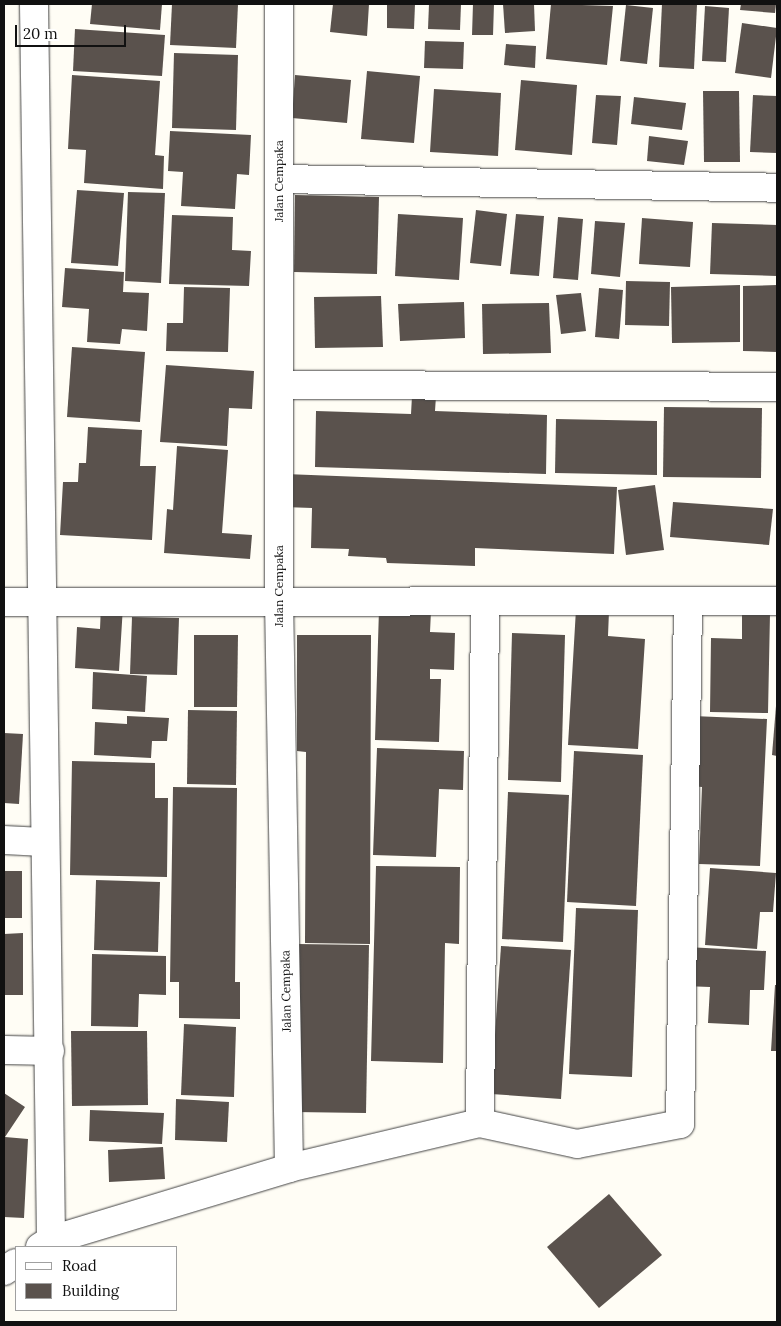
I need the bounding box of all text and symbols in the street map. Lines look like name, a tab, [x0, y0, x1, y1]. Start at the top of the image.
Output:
scale bar	[18, 15, 129, 47]
text: 20 m	[23, 24, 58, 43]
street label: Jalan Cempaka	[272, 140, 286, 222]
street label: Jalan Cempaka	[272, 545, 286, 627]
street label: Jalan Cempaka	[278, 950, 294, 1032]
legend	[15, 1246, 178, 1311]
text: Road	[62, 1256, 97, 1275]
text: Building	[62, 1281, 119, 1300]

